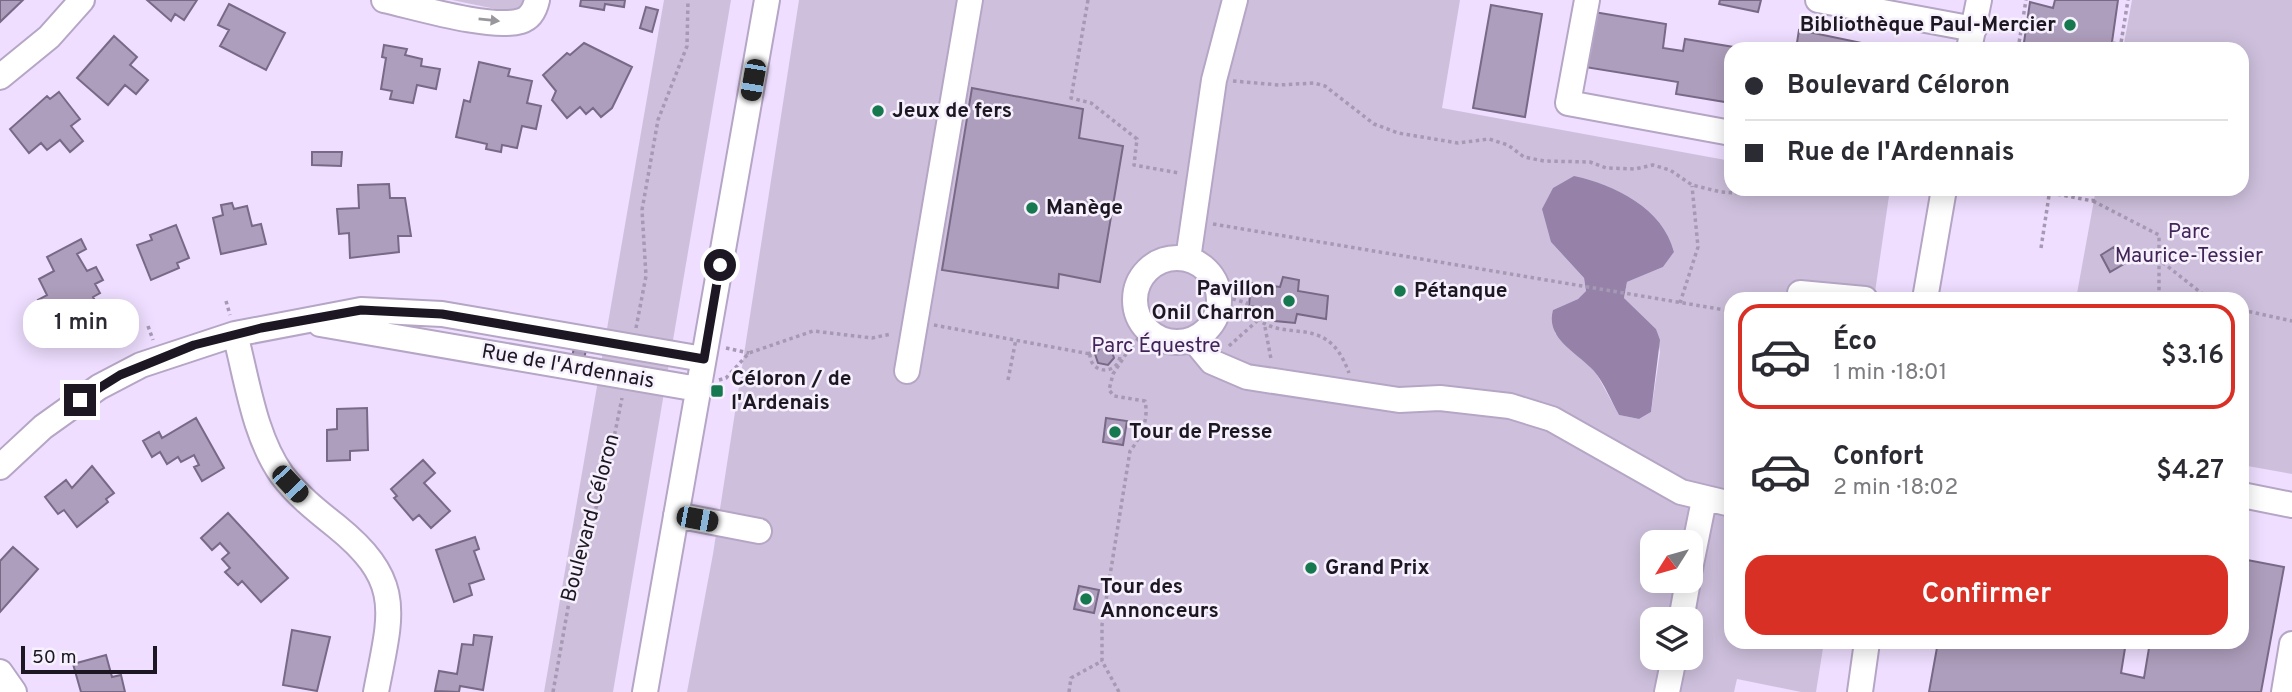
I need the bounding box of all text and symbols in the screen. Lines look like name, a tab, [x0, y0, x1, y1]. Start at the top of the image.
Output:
place label: Bibliothèque Paul-Mercier	[1800, 12, 2056, 39]
one-way arrow	[478, 15, 500, 26]
marker: Bibliothèque Paul-Mercier	[2062, 17, 2078, 33]
car	[740, 57, 767, 103]
text: Boulevard Céloron	[1787, 70, 2010, 103]
place label: Jeux de fers	[892, 98, 1012, 125]
marker: Jeux de fers	[870, 103, 886, 119]
text: Rue de l'Ardennais	[1787, 137, 2015, 170]
place label: Manège	[1046, 195, 1123, 222]
marker: Manège	[1024, 200, 1040, 216]
park label: Parc Maurice-Tessier	[2115, 219, 2263, 270]
route start	[704, 249, 736, 281]
place label: Pavillon Onil Charron	[1152, 276, 1275, 327]
place label: Pétanque	[1414, 278, 1507, 305]
marker: Pétanque	[1392, 283, 1408, 299]
marker: Pavillon Onil Charron	[1281, 293, 1297, 309]
callout: 1 min	[22, 298, 138, 348]
text: 1 min	[54, 309, 108, 338]
icon: car	[1749, 325, 1812, 388]
text: Éco	[1833, 326, 1877, 359]
park label: Parc Équestre	[1091, 332, 1221, 360]
street label: Rue de l'Ardennais	[479, 339, 657, 395]
text: $3.16	[2161, 340, 2224, 373]
text: 1 min · 18:01	[1833, 359, 1947, 388]
place label: Céloron / de l'Ardenais	[731, 366, 851, 417]
marker: Céloron / de l'Ardenais	[709, 383, 725, 399]
route end	[64, 384, 96, 416]
place label: Tour de Presse	[1129, 419, 1273, 446]
marker: Tour de Presse	[1107, 424, 1123, 440]
street label: Boulevard Céloron	[556, 431, 626, 605]
icon: car	[1749, 440, 1812, 503]
text: Confort	[1833, 441, 1924, 474]
text: $4.27	[2156, 455, 2224, 488]
car	[268, 461, 313, 507]
text: 2 min · 18:02	[1833, 474, 1958, 503]
car	[675, 505, 720, 533]
north arrow	[1640, 530, 1703, 593]
map controls	[1640, 530, 1703, 670]
place label: Grand Prix	[1325, 555, 1430, 582]
button: Confirmer	[1745, 555, 2228, 635]
marker: Grand Prix	[1303, 560, 1319, 576]
place label: Tour des Annonceurs	[1100, 574, 1219, 625]
marker: Tour des Annonceurs	[1078, 591, 1094, 607]
button: layers	[1640, 607, 1703, 670]
scale bar	[21, 643, 158, 675]
text: 50 m	[32, 646, 77, 670]

